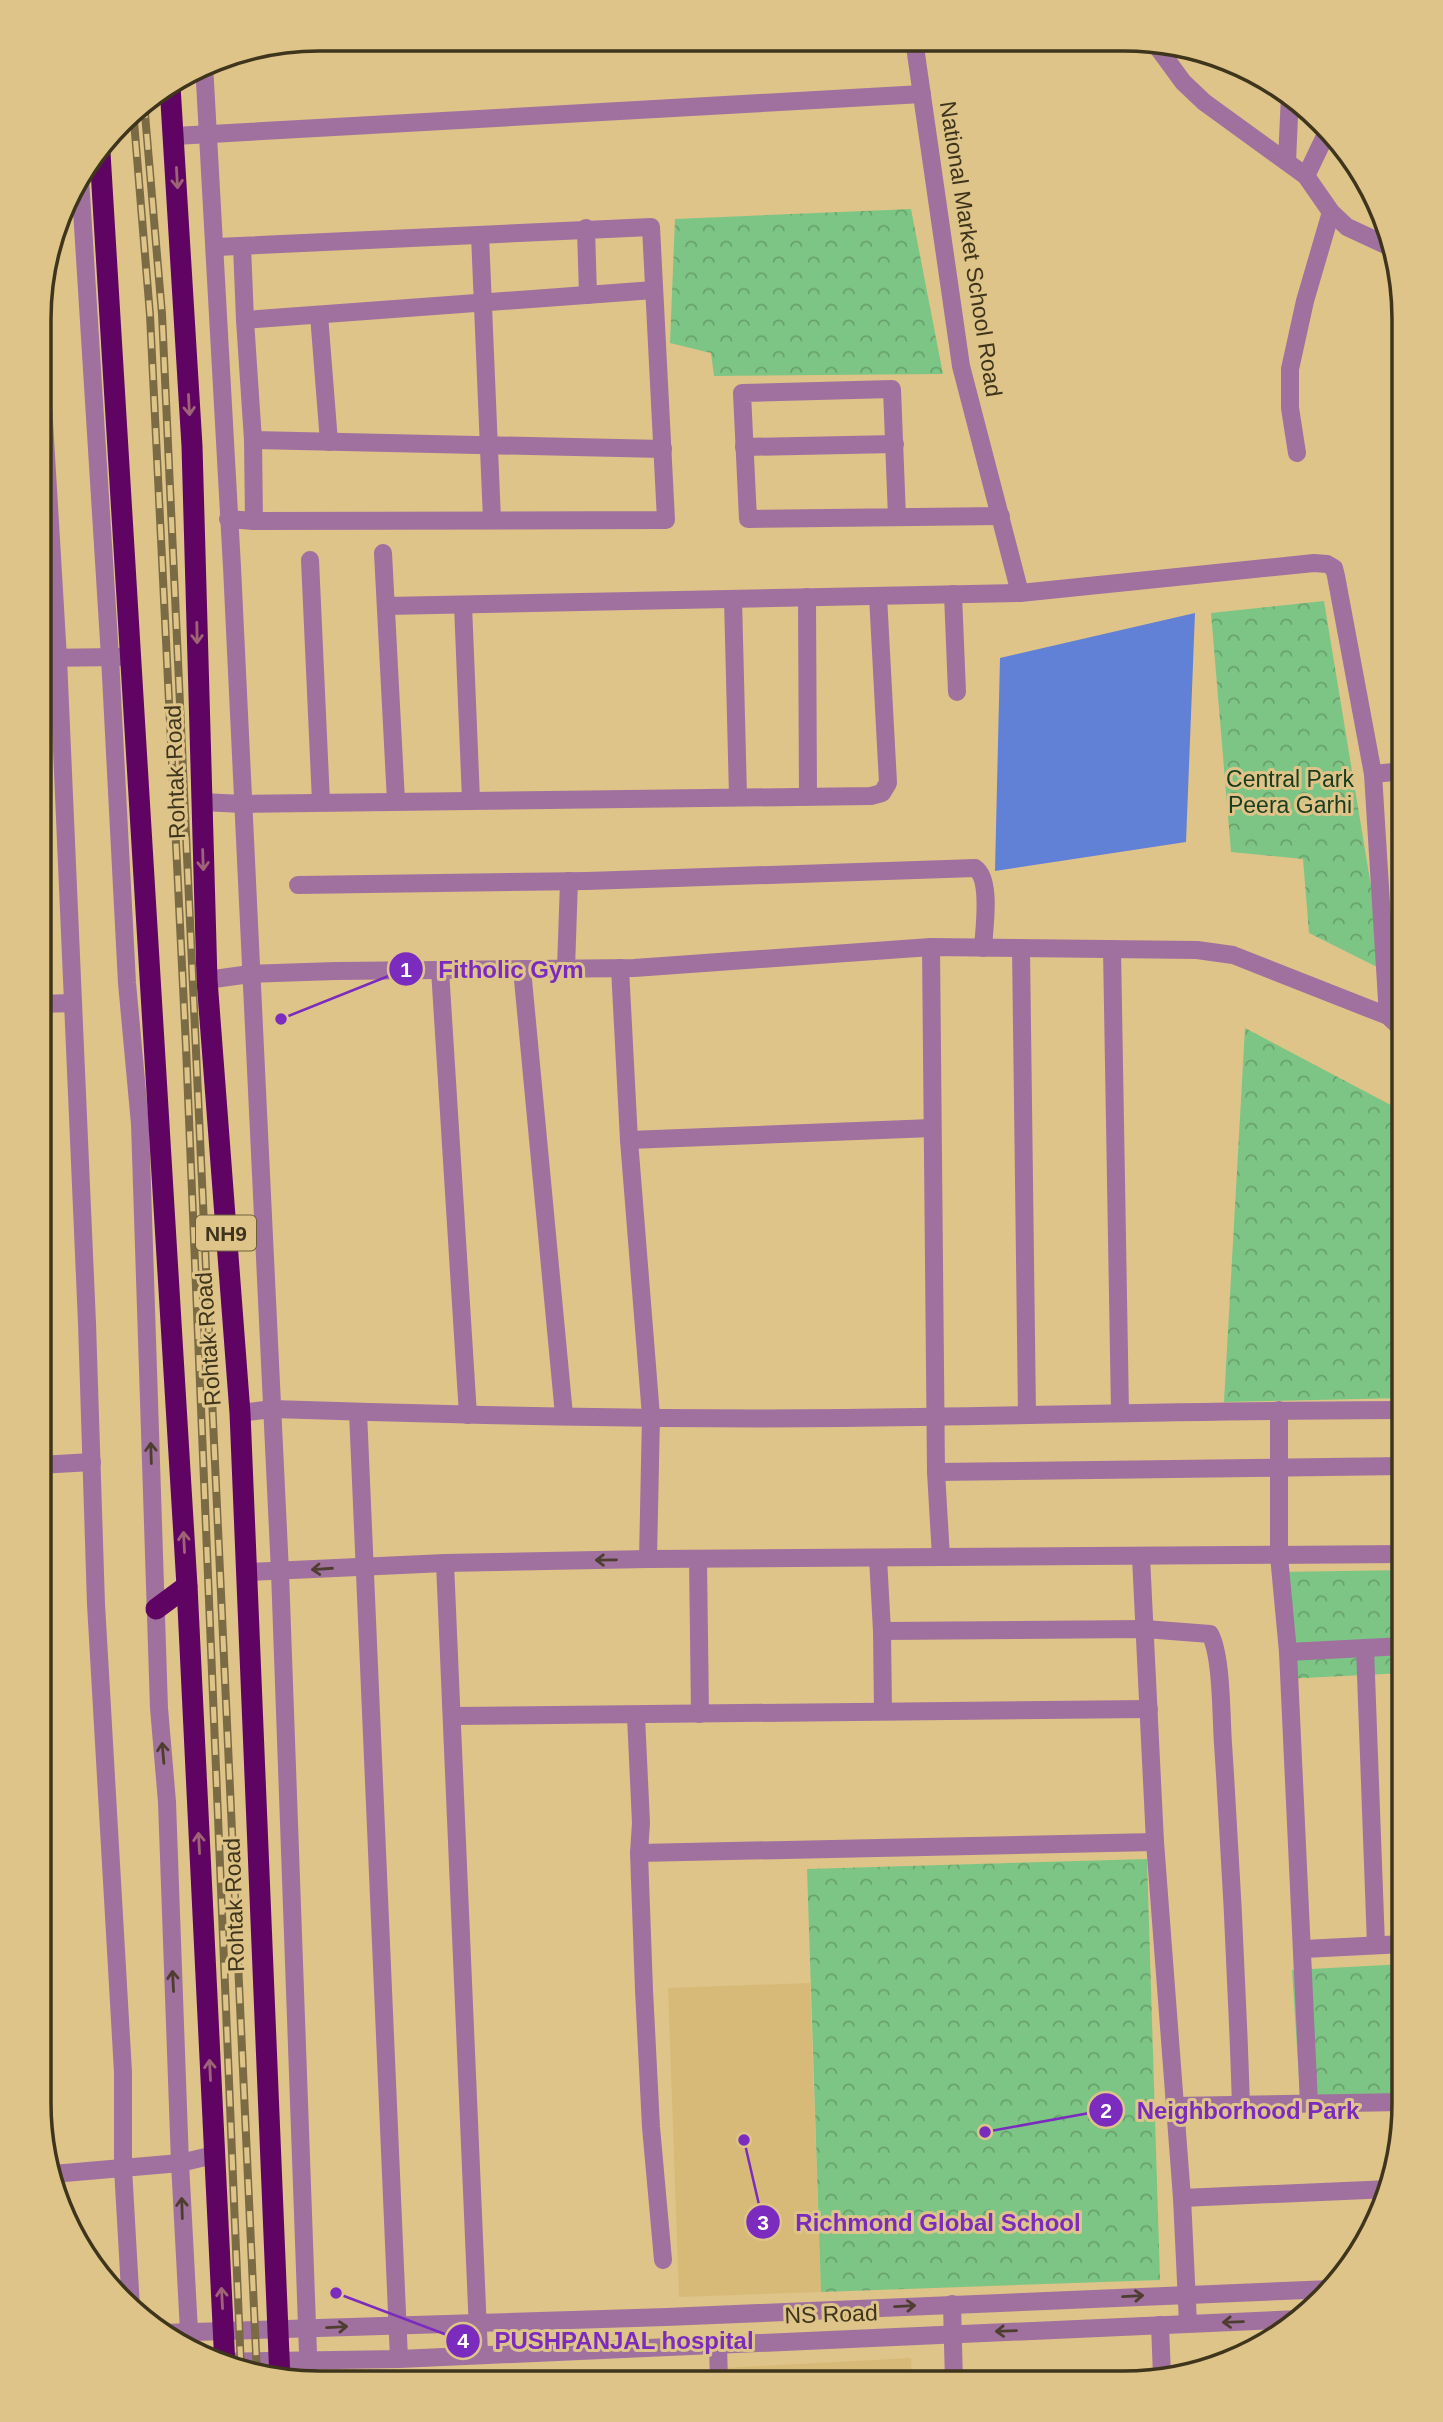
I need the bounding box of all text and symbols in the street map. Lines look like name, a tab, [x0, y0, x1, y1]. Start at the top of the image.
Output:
street label: National Market School Road	[935, 99, 1007, 399]
one-way arrow	[171, 166, 184, 189]
one-way arrow	[183, 394, 196, 417]
one-way arrow	[191, 621, 204, 644]
street label: Rohtak Road	[160, 704, 190, 840]
park label: Central Park Peera Garhi	[1226, 766, 1354, 818]
one-way arrow	[197, 848, 210, 871]
callout: Fitholic Gym	[389, 947, 597, 992]
text: Fitholic Gym	[438, 956, 584, 983]
text: 1	[400, 958, 412, 981]
road number: NH9	[196, 1216, 256, 1250]
street label: Rohtak Road	[190, 1271, 226, 1407]
one-way arrow	[144, 1441, 157, 1464]
one-way arrow	[177, 1532, 190, 1554]
one-way arrow	[594, 1553, 617, 1566]
one-way arrow	[311, 1563, 334, 1576]
one-way arrow	[156, 1743, 169, 1765]
one-way arrow	[193, 1832, 206, 1855]
street label: Rohtak Road	[219, 1837, 249, 1973]
one-way arrow	[167, 1969, 180, 1992]
one-way arrow	[204, 2059, 217, 2082]
callout: Neighborhood Park	[1088, 2088, 1374, 2133]
text: Neighborhood Park	[1137, 2097, 1360, 2124]
text: 2	[1100, 2099, 1112, 2122]
one-way arrow	[176, 2197, 189, 2220]
callout: Richmond Global School	[746, 2200, 1094, 2245]
text: Richmond Global School	[795, 2209, 1081, 2236]
text: 3	[757, 2211, 769, 2234]
one-way arrow	[215, 2287, 228, 2309]
one-way arrow	[1121, 2290, 1144, 2303]
street label: NS Road	[784, 2299, 878, 2329]
one-way arrow	[894, 2300, 917, 2313]
one-way arrow	[1222, 2315, 1245, 2328]
callout: PUSHPANJAL hospital	[445, 2318, 768, 2363]
one-way arrow	[326, 2320, 348, 2333]
one-way arrow	[995, 2325, 1018, 2338]
text: PUSHPANJAL hospital	[494, 2327, 754, 2354]
text: 4	[457, 2329, 469, 2352]

